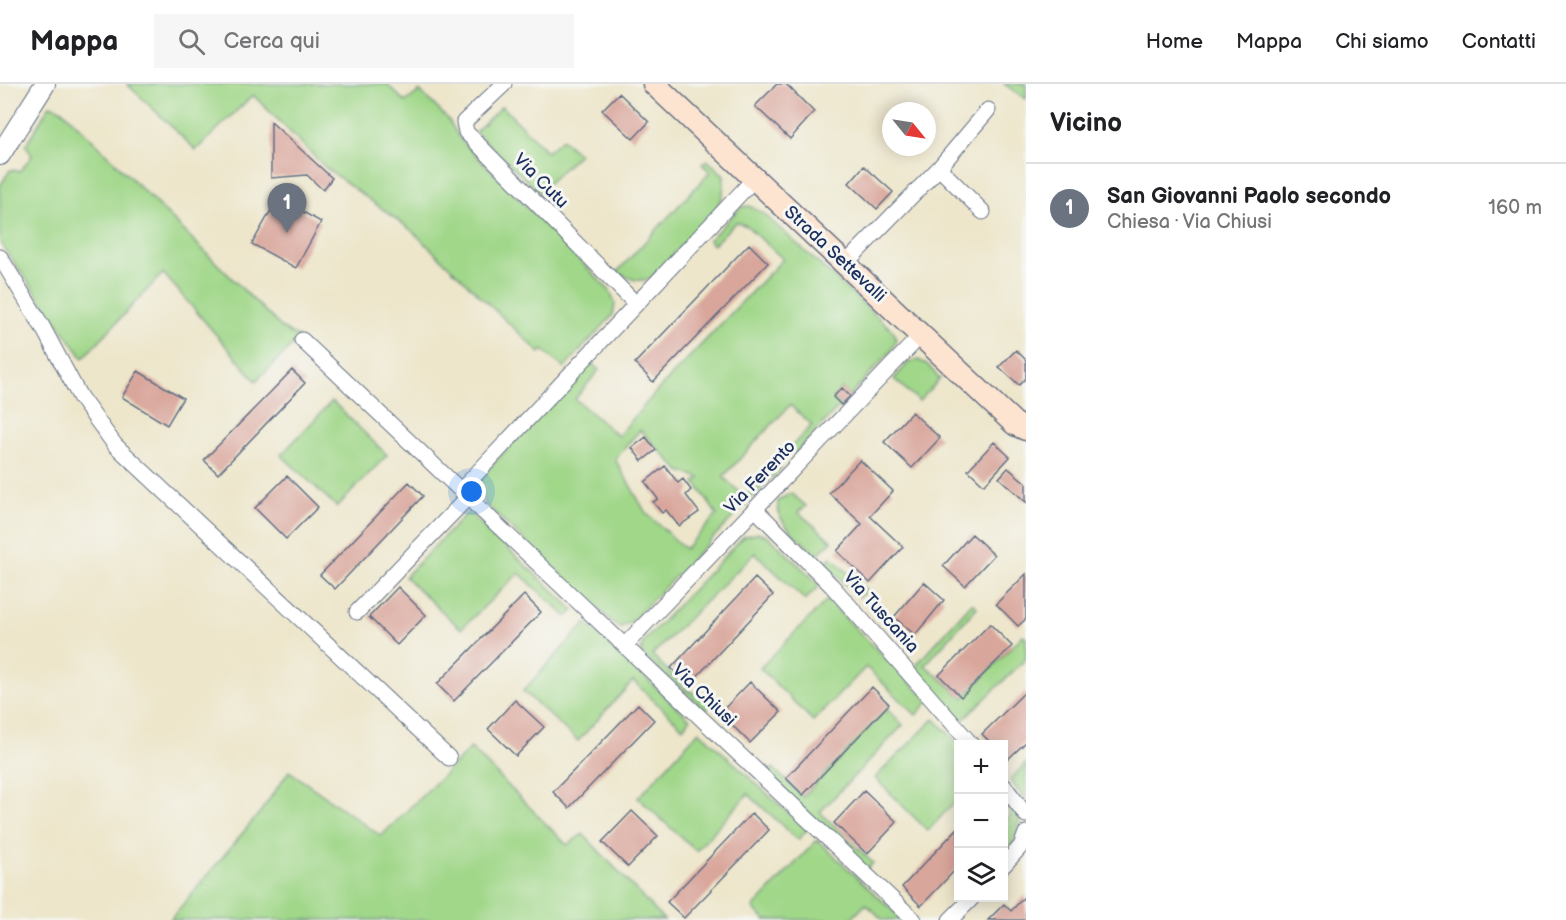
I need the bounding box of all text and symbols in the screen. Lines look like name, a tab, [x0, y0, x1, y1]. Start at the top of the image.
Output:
search box	[154, 14, 574, 68]
text: Mappa	[30, 25, 118, 58]
icon: search	[175, 25, 208, 58]
text: Cerca qui	[223, 28, 320, 55]
text: Home	[1146, 29, 1203, 54]
text: Mappa	[1236, 29, 1302, 54]
text: Chi siamo	[1335, 29, 1429, 54]
text: Contatti	[1462, 29, 1536, 54]
north arrow	[882, 102, 936, 156]
text: Vicino	[1050, 108, 1122, 139]
street label: Via Cutu	[509, 149, 573, 213]
text: San Giovanni Paolo secondo	[1107, 183, 1391, 210]
pin: 1	[268, 184, 306, 233]
text: 1	[1065, 196, 1074, 220]
text: 160 m	[1488, 196, 1542, 220]
street label: Strada Settevalli	[780, 202, 890, 306]
text: Chiesa · Via Chiusi	[1107, 210, 1272, 234]
street label: Via Ferento	[720, 436, 800, 518]
your location	[457, 477, 486, 506]
street label: Via Tuscania	[839, 567, 923, 657]
street label: Via Chiusi	[668, 659, 740, 731]
map controls	[954, 740, 1008, 902]
button: +	[954, 740, 1008, 794]
button: −	[954, 794, 1008, 848]
button: layers	[954, 848, 1008, 902]

